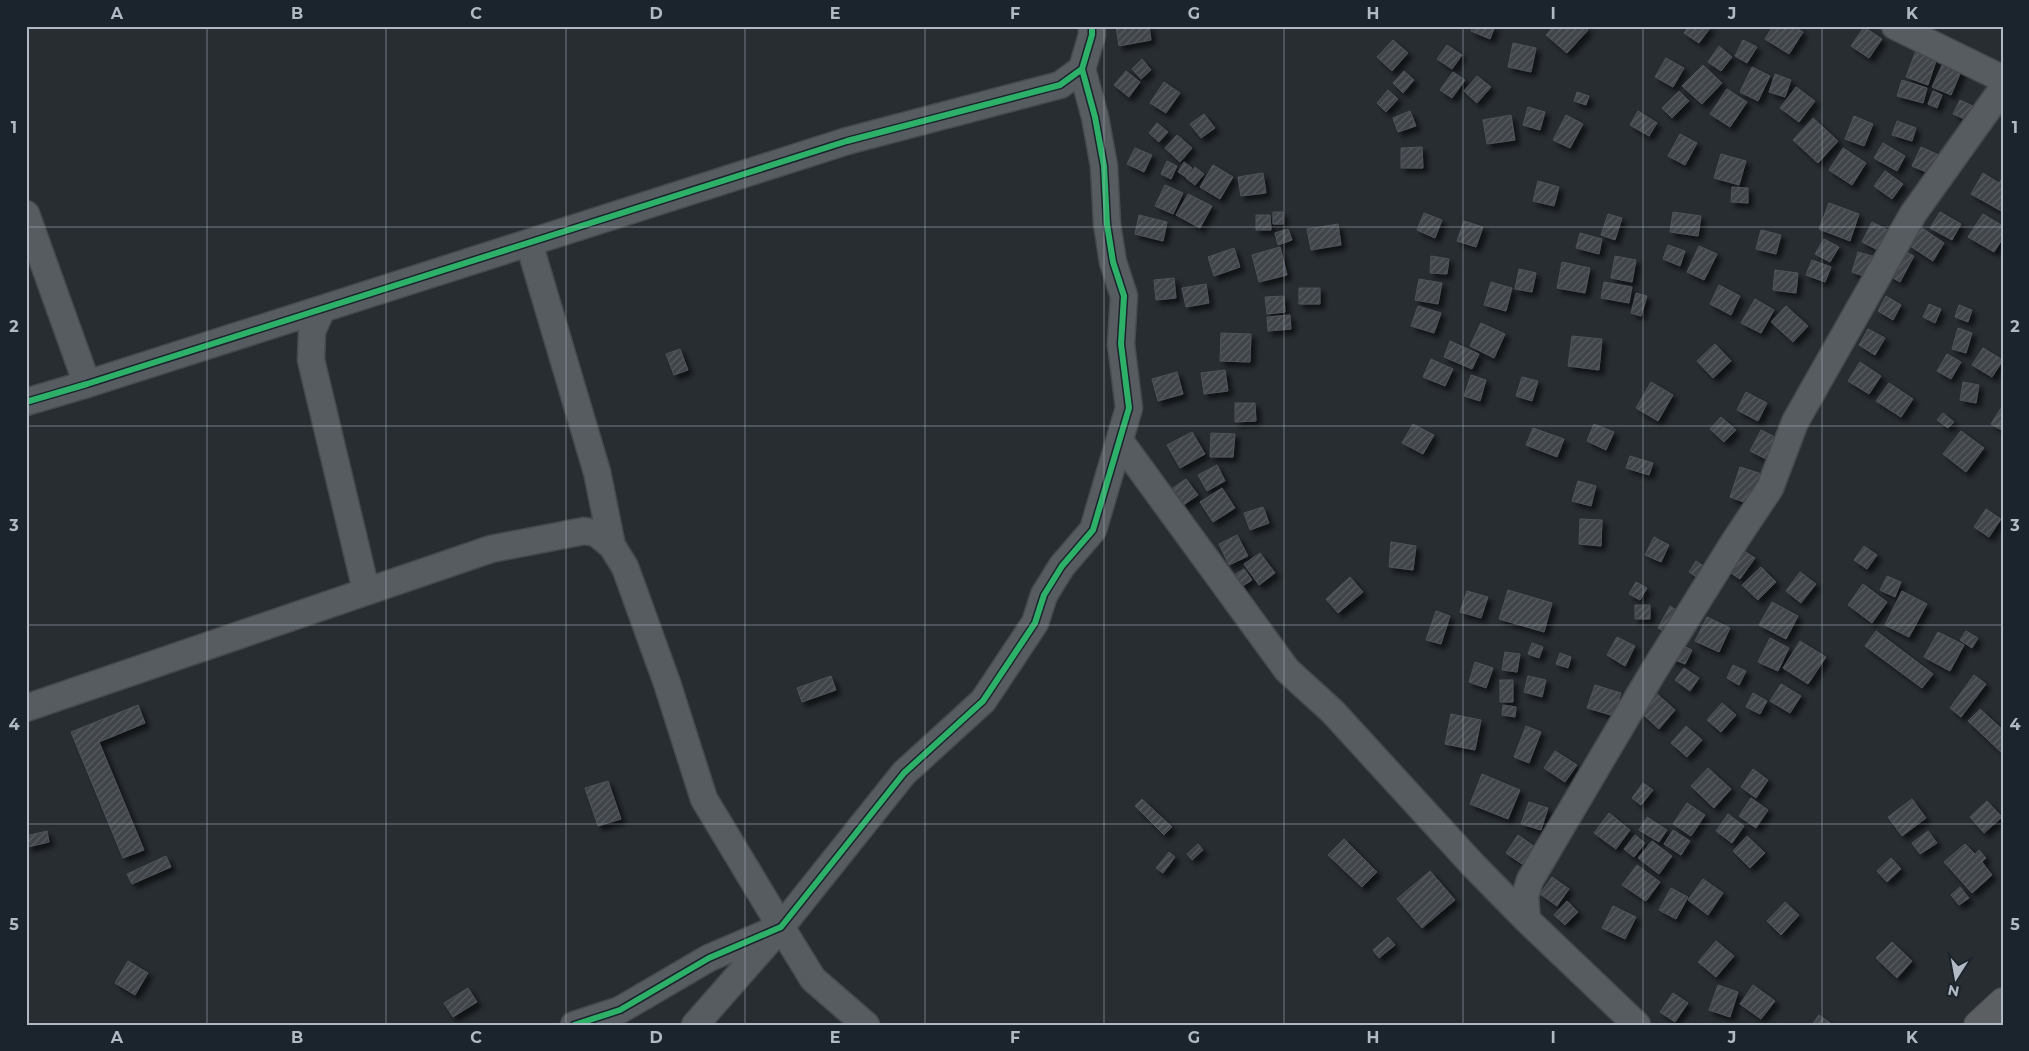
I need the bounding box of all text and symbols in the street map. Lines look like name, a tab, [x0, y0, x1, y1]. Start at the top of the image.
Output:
text: A	[110, 4, 124, 23]
text: B	[291, 4, 303, 23]
text: C	[470, 4, 482, 23]
text: D	[649, 4, 663, 23]
text: E	[830, 4, 840, 23]
text: F	[1010, 4, 1020, 23]
text: G	[1188, 4, 1200, 23]
text: H	[1367, 4, 1379, 23]
text: I	[1550, 4, 1556, 23]
text: J	[1727, 4, 1736, 23]
text: K	[1906, 4, 1919, 23]
text: 1	[11, 118, 17, 137]
text: 1	[2012, 118, 2018, 137]
text: 2	[9, 317, 19, 336]
text: 2	[2010, 317, 2020, 336]
text: 3	[8, 516, 19, 535]
text: 3	[2009, 516, 2020, 535]
text: 4	[8, 715, 20, 734]
text: 4	[2009, 715, 2021, 734]
text: 5	[9, 915, 19, 934]
text: 5	[2010, 915, 2020, 934]
north arrow	[1932, 954, 1982, 1004]
text: N	[1946, 981, 1961, 1001]
text: A	[110, 1028, 124, 1047]
text: B	[291, 1028, 303, 1047]
text: C	[470, 1028, 482, 1047]
text: D	[649, 1028, 663, 1047]
text: E	[830, 1028, 840, 1047]
text: F	[1010, 1028, 1020, 1047]
text: G	[1188, 1028, 1200, 1047]
text: H	[1367, 1028, 1379, 1047]
text: I	[1550, 1028, 1556, 1047]
text: J	[1727, 1028, 1736, 1047]
text: K	[1906, 1028, 1919, 1047]

